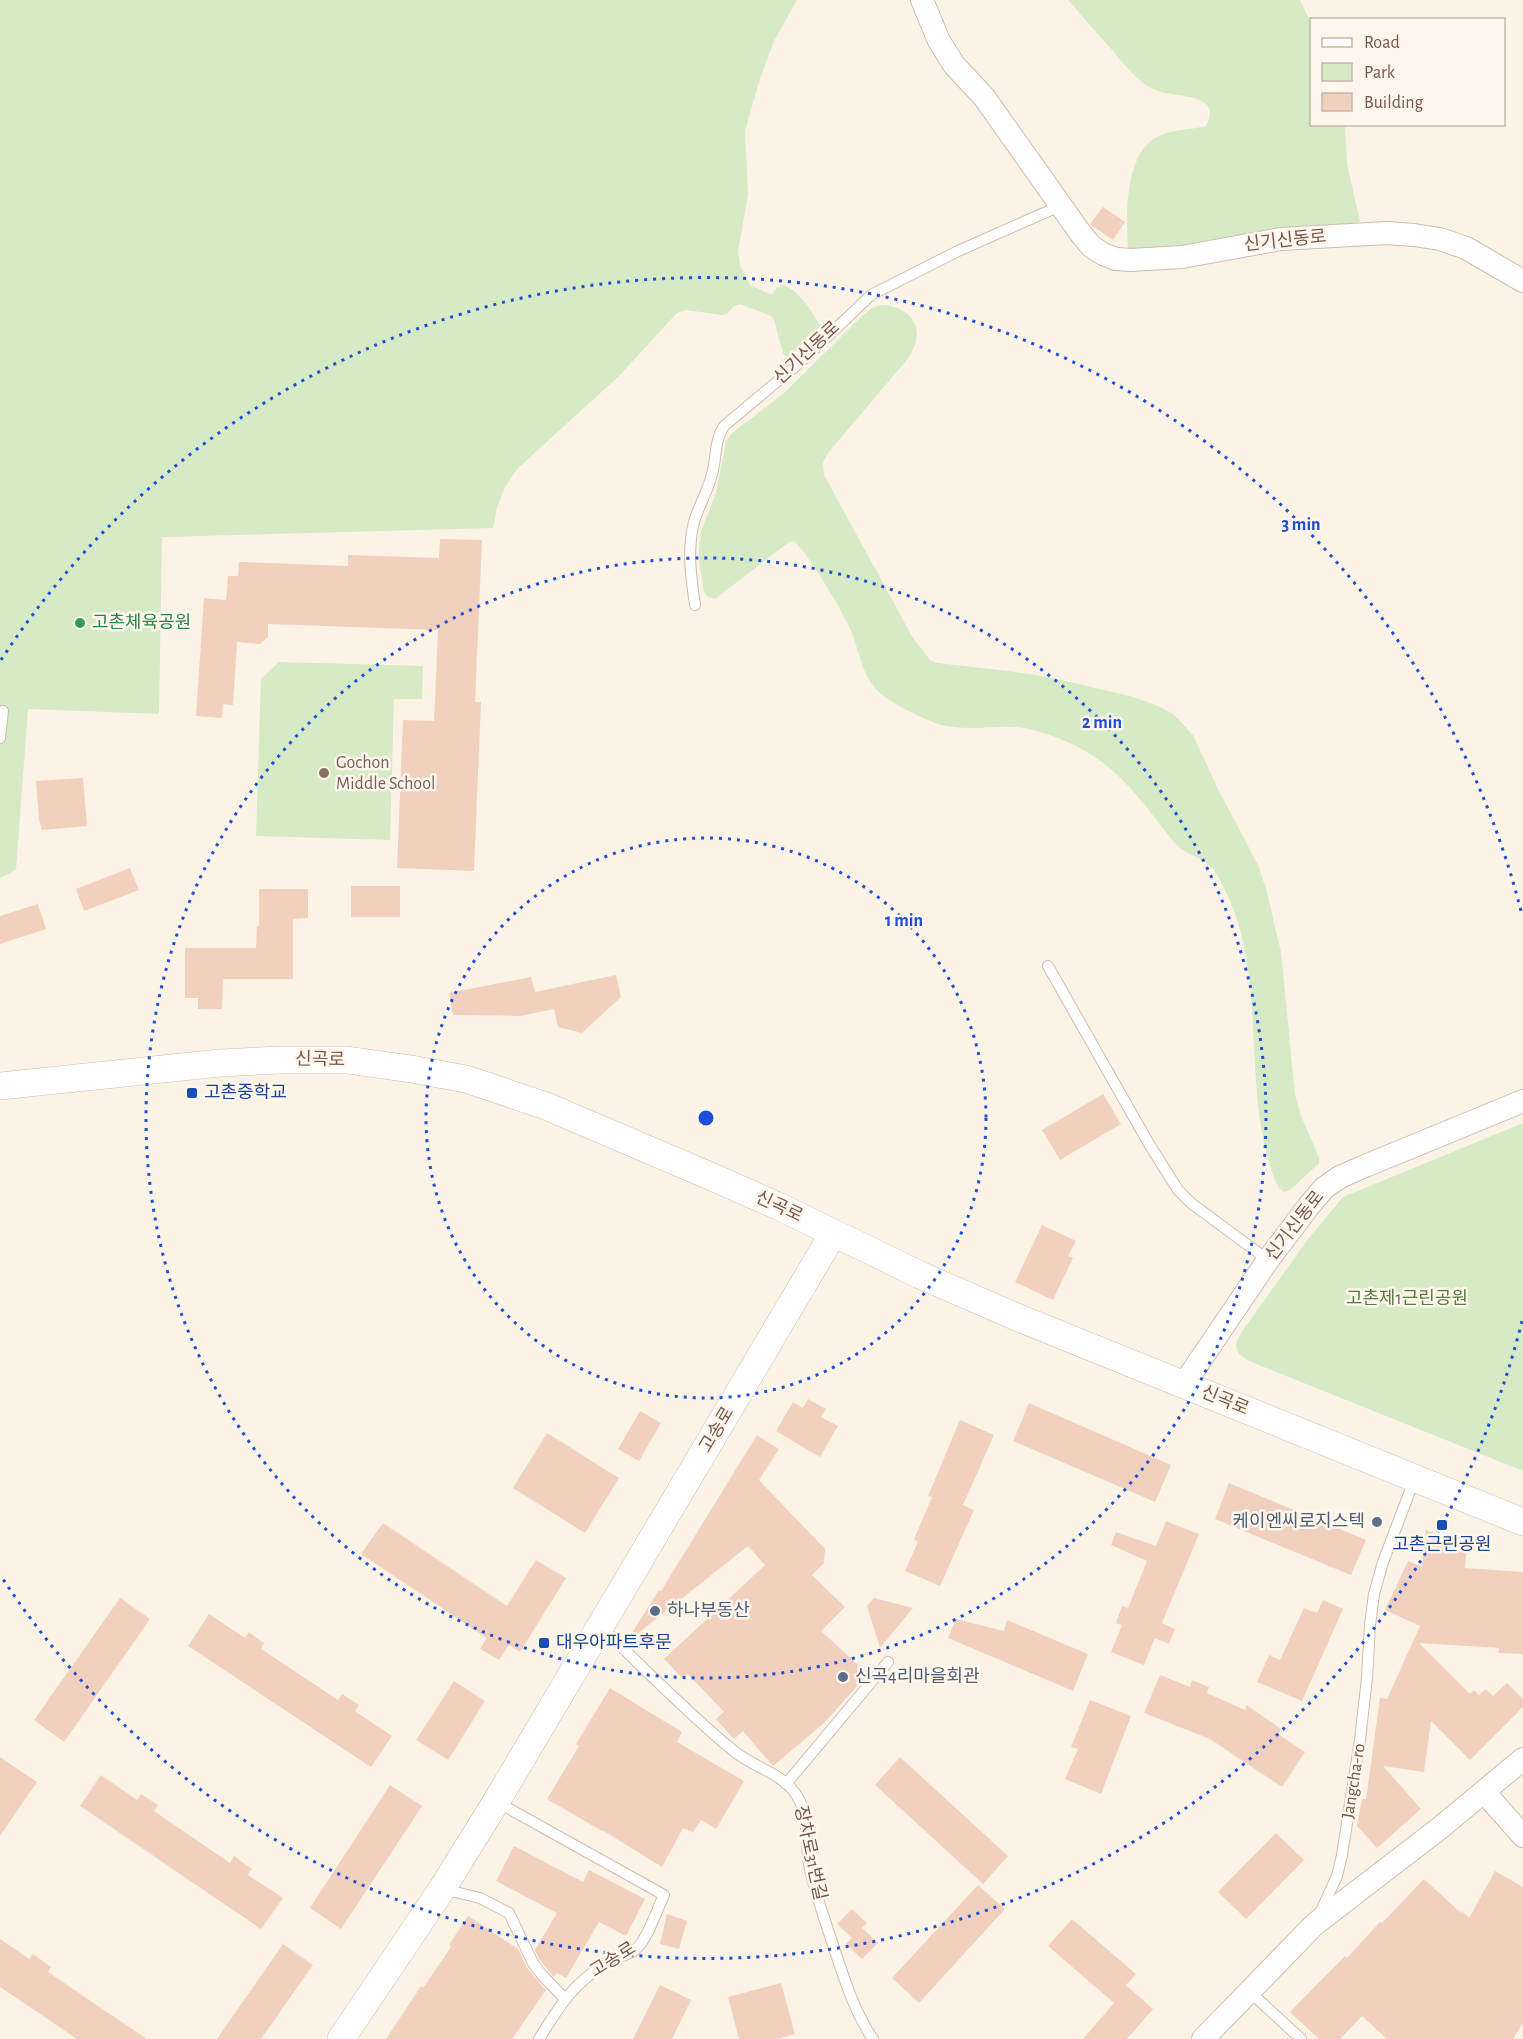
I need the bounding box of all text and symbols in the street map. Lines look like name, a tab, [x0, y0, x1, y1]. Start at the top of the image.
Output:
legend	[1310, 18, 1505, 126]
text: Road	[1364, 34, 1400, 52]
text: Park	[1364, 64, 1396, 82]
text: Building	[1364, 94, 1424, 112]
street label: 신기신동로	[1243, 226, 1327, 254]
street label: 신기신동로	[769, 317, 843, 388]
text: 3 min	[1281, 516, 1321, 534]
place label: 고촌체육공원	[92, 612, 191, 632]
marker: 고촌체육공원	[73, 616, 87, 630]
text: 2 min	[1082, 714, 1122, 732]
place label: Gochon Middle School	[336, 754, 435, 793]
marker: Gochon Middle School	[317, 766, 331, 780]
text: 1 min	[885, 912, 923, 930]
street label: 신곡로	[295, 1050, 345, 1069]
place label: 고촌중학교	[204, 1083, 287, 1102]
marker: 고촌중학교	[185, 1086, 199, 1100]
centre of rings	[696, 1108, 716, 1128]
street label: 신곡로	[753, 1187, 806, 1226]
street label: 신기신동로	[1261, 1187, 1328, 1264]
park label: 고촌제1근린공원	[1346, 1288, 1468, 1308]
street label: 신곡로	[1199, 1382, 1252, 1419]
street label: 고송로	[696, 1404, 738, 1456]
place label: 케이엔씨로지스텍	[1233, 1511, 1365, 1531]
marker: 케이엔씨로지스텍	[1370, 1515, 1384, 1529]
marker: 고촌근린공원	[1435, 1518, 1449, 1532]
place label: 고촌근린공원	[1392, 1535, 1492, 1554]
place label: 하나부동산	[667, 1601, 750, 1620]
marker: 하나부동산	[648, 1604, 662, 1618]
place label: 대우아파트후문	[556, 1633, 672, 1652]
marker: 대우아파트후문	[537, 1636, 551, 1650]
place label: 신곡4리마을회관	[855, 1666, 980, 1686]
marker: 신곡4리마을회관	[836, 1670, 850, 1684]
street label: Jangcha-ro	[1339, 1742, 1369, 1820]
street label: 장차로31번길	[791, 1804, 831, 1902]
street label: 고송로	[587, 1938, 639, 1981]

